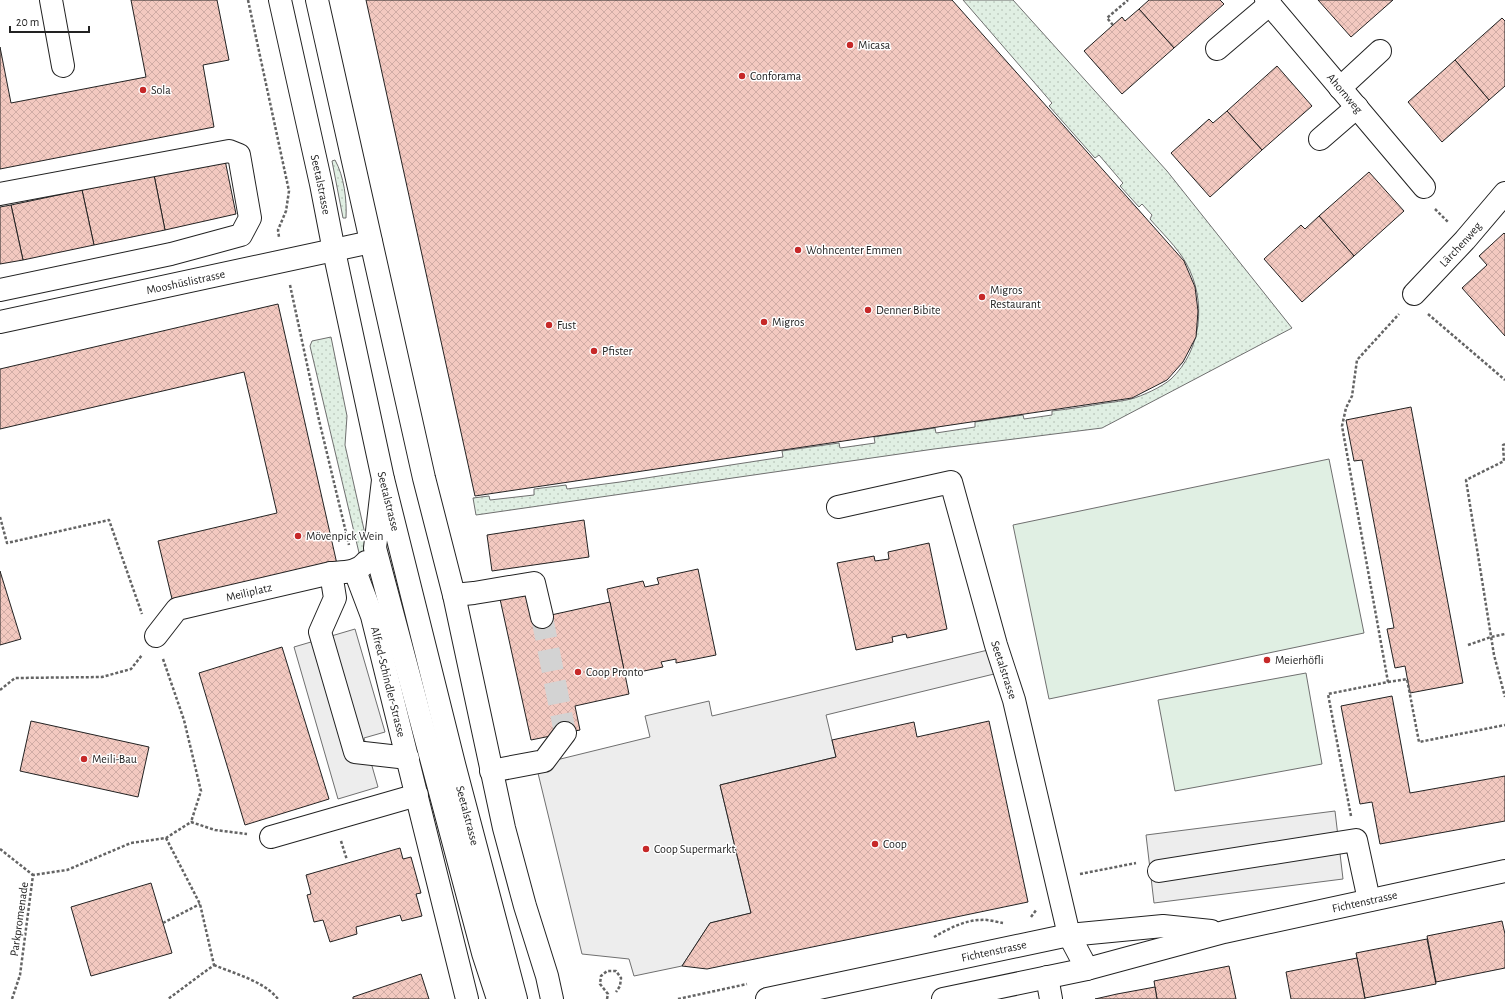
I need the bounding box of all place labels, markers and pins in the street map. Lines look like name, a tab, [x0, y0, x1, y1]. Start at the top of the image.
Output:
place label: Micasa	[858, 39, 891, 51]
marker: Micasa	[845, 40, 855, 50]
place label: Conforama	[750, 70, 802, 82]
marker: Conforama	[737, 71, 747, 81]
place label: Sola	[151, 84, 171, 96]
marker: Sola	[138, 85, 148, 95]
place label: Wohncenter Emmen	[806, 244, 902, 256]
marker: Wohncenter Emmen	[793, 245, 803, 255]
place label: Migros Restaurant	[990, 284, 1041, 310]
marker: Migros Restaurant	[977, 292, 987, 302]
place label: Denner Bibite	[876, 304, 941, 316]
marker: Denner Bibite	[863, 305, 873, 315]
place label: Migros	[772, 316, 804, 328]
marker: Migros	[759, 317, 769, 327]
place label: Fust	[557, 319, 576, 331]
marker: Fust	[544, 320, 554, 330]
place label: Pfister	[602, 345, 633, 357]
marker: Pfister	[589, 346, 599, 356]
place label: Mövenpick Wein	[306, 530, 384, 542]
marker: Mövenpick Wein	[293, 531, 303, 541]
place label: Meierhöfli	[1275, 654, 1324, 666]
marker: Meierhöfli	[1262, 655, 1272, 665]
place label: Coop Pronto	[586, 666, 643, 678]
marker: Coop Pronto	[573, 667, 583, 677]
place label: Meili-Bau	[92, 753, 137, 765]
marker: Meili-Bau	[79, 754, 89, 764]
place label: Coop	[883, 838, 907, 850]
marker: Coop	[870, 839, 880, 849]
place label: Coop Supermarkt	[654, 843, 736, 855]
marker: Coop Supermarkt	[641, 844, 651, 854]

